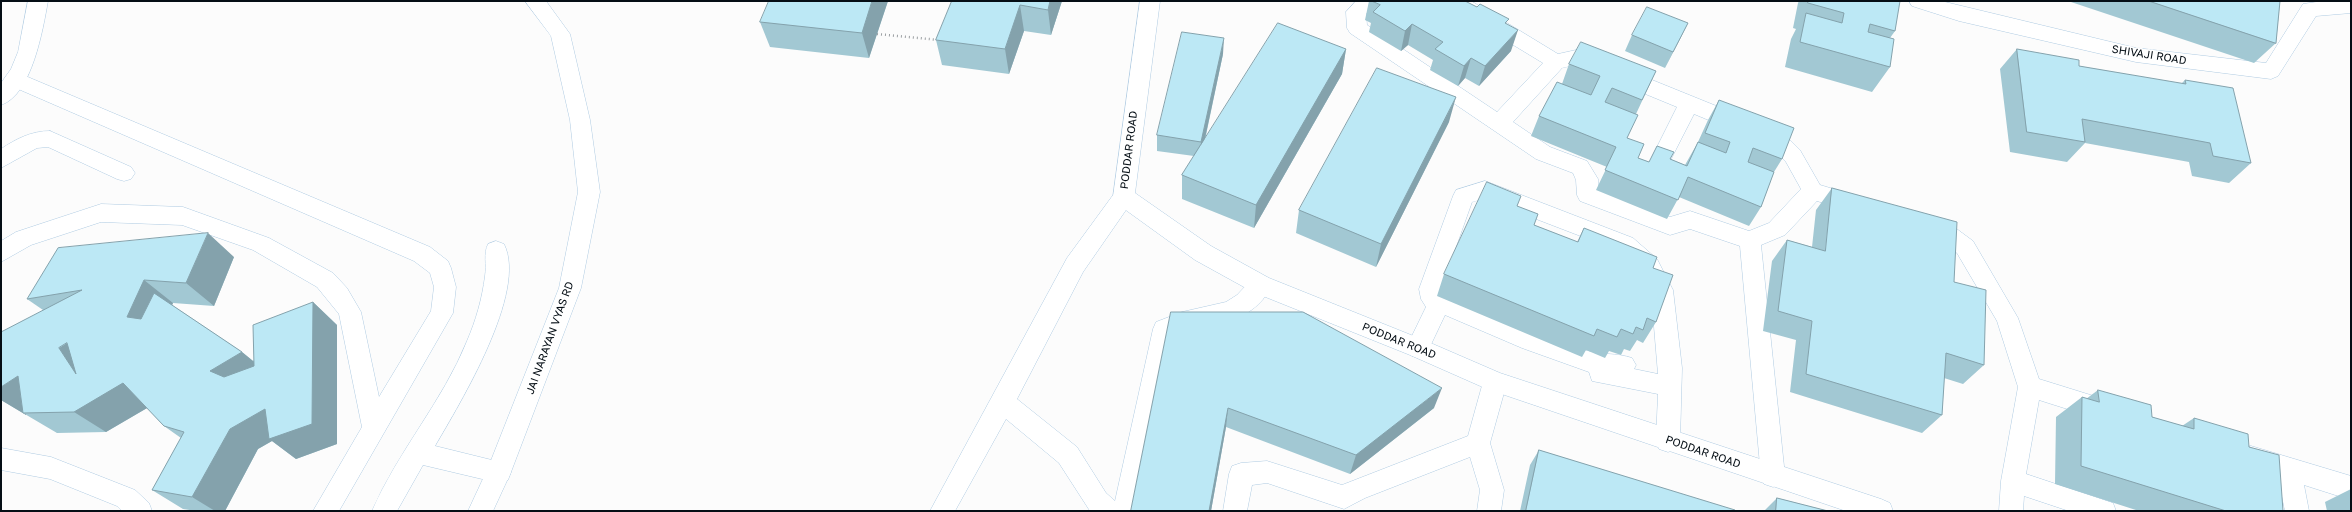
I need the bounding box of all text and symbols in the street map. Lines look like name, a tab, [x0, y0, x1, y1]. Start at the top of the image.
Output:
street label: SHIVAJI ROAD	[2111, 43, 2187, 67]
street label: PODDAR ROAD	[1118, 110, 1140, 190]
street label: JAI NARAYAN VYAS RD	[523, 280, 577, 396]
street label: PODDAR ROAD	[1360, 320, 1438, 362]
street label: PODDAR ROAD	[1664, 433, 1742, 471]

